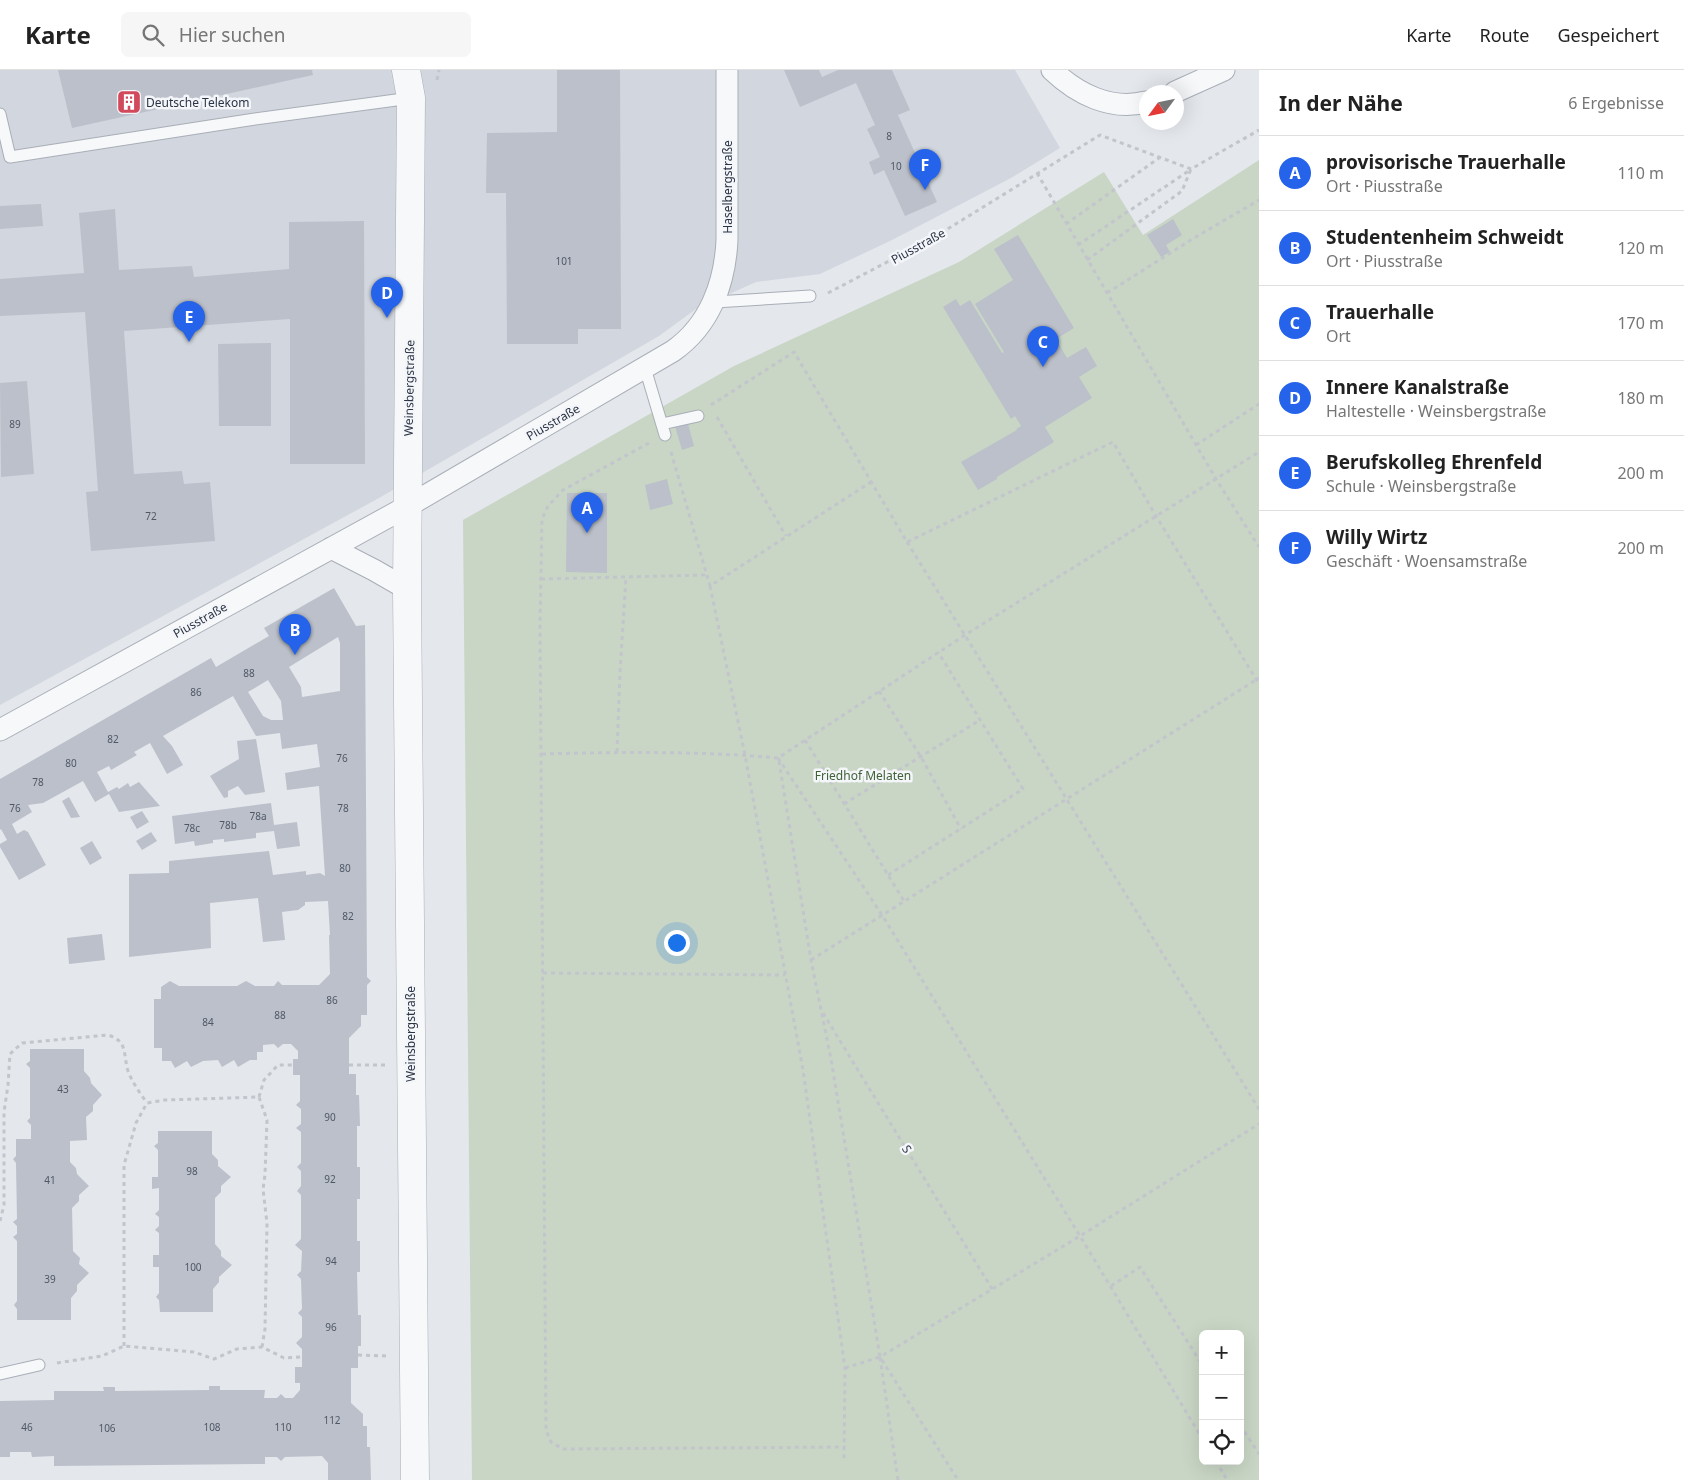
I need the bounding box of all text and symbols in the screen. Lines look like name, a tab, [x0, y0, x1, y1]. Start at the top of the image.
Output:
search box	[121, 12, 471, 57]
text: Karte	[25, 18, 91, 51]
icon: search	[139, 21, 167, 49]
text: Hier suchen	[179, 22, 285, 48]
text: Karte	[1406, 23, 1452, 47]
text: Route	[1480, 23, 1529, 47]
text: Gespeichert	[1557, 23, 1659, 47]
north arrow	[1139, 85, 1184, 130]
building icon: Deutsche Telekom	[116, 89, 142, 115]
text: In der Nähe	[1279, 89, 1403, 117]
text: 6 Ergebnisse	[1568, 92, 1664, 114]
place label: Deutsche Telekom	[146, 94, 249, 111]
house number: 8	[886, 129, 892, 143]
street label: Haselbergstraße	[719, 140, 736, 234]
pin: F	[909, 149, 941, 190]
text: provisorische Trauerhalle	[1326, 149, 1566, 175]
house number: 10	[890, 159, 902, 173]
text: A	[1289, 162, 1301, 184]
text: 110 m	[1617, 162, 1664, 184]
text: Ort · Piusstraße	[1326, 175, 1443, 197]
street label: Piusstraße	[888, 224, 948, 268]
text: Studentenheim Schweidt	[1326, 224, 1564, 250]
text: B	[1290, 237, 1300, 259]
text: 120 m	[1617, 237, 1664, 259]
text: Ort · Piusstraße	[1326, 250, 1443, 272]
house number: 101	[555, 254, 573, 268]
pin: D	[371, 277, 403, 318]
text: Trauerhalle	[1326, 299, 1434, 325]
pin: E	[173, 301, 205, 342]
text: C	[1290, 312, 1300, 334]
text: 170 m	[1617, 312, 1664, 334]
text: Ort	[1326, 325, 1351, 347]
pin: C	[1027, 326, 1059, 367]
street label: Weinsbergstraße	[400, 340, 418, 436]
text: Innere Kanalstraße	[1326, 374, 1509, 400]
text: D	[1289, 387, 1301, 409]
text: 180 m	[1617, 387, 1664, 409]
street label: Piusstraße	[523, 400, 583, 444]
text: Haltestelle · Weinsbergstraße	[1326, 400, 1546, 422]
house number: 89	[9, 417, 21, 431]
text: Berufskolleg Ehrenfeld	[1326, 449, 1542, 475]
text: E	[1291, 462, 1299, 484]
text: 200 m	[1617, 462, 1664, 484]
text: Schule · Weinsbergstraße	[1326, 475, 1516, 497]
pin: A	[571, 492, 603, 533]
house number: 72	[145, 509, 157, 523]
text: Willy Wirtz	[1326, 524, 1427, 550]
text: F	[1291, 537, 1299, 559]
text: 200 m	[1617, 537, 1664, 559]
text: Geschäft · Woensamstraße	[1326, 550, 1527, 572]
street label: Piusstraße	[170, 598, 230, 642]
pin: B	[279, 614, 311, 655]
house number: 88	[243, 666, 255, 680]
house number: 86	[190, 685, 202, 699]
house number: 82	[107, 732, 119, 746]
house number: 76	[336, 751, 348, 765]
house number: 80	[65, 756, 77, 770]
park label: Friedhof Melaten	[815, 767, 911, 784]
house number: 78	[32, 775, 44, 789]
house number: 76	[9, 801, 21, 815]
house number: 78	[337, 801, 349, 815]
house number: 78a	[249, 809, 267, 823]
house number: 78b	[219, 818, 237, 832]
house number: 78c	[184, 821, 200, 835]
house number: 80	[339, 861, 351, 875]
house number: 82	[342, 909, 354, 923]
your location	[664, 930, 690, 956]
street label: Weinsbergstraße	[402, 986, 419, 1082]
house number: 86	[326, 993, 338, 1007]
house number: 88	[274, 1008, 286, 1022]
house number: 84	[202, 1015, 214, 1029]
house number: 43	[57, 1082, 69, 1096]
house number: 90	[324, 1110, 336, 1124]
street label: S	[898, 1142, 916, 1157]
house number: 98	[186, 1164, 198, 1178]
house number: 92	[324, 1172, 336, 1186]
house number: 41	[44, 1173, 56, 1187]
house number: 94	[325, 1254, 337, 1268]
house number: 100	[184, 1260, 202, 1274]
house number: 39	[44, 1272, 56, 1286]
house number: 96	[325, 1320, 337, 1334]
map controls	[1199, 1330, 1244, 1465]
button: +	[1199, 1330, 1244, 1375]
button: −	[1199, 1375, 1244, 1420]
house number: 112	[323, 1413, 341, 1427]
house number: 46	[21, 1420, 33, 1434]
house number: 108	[203, 1420, 221, 1434]
house number: 110	[274, 1420, 292, 1434]
button: locate	[1199, 1420, 1244, 1465]
house number: 106	[98, 1421, 116, 1435]

